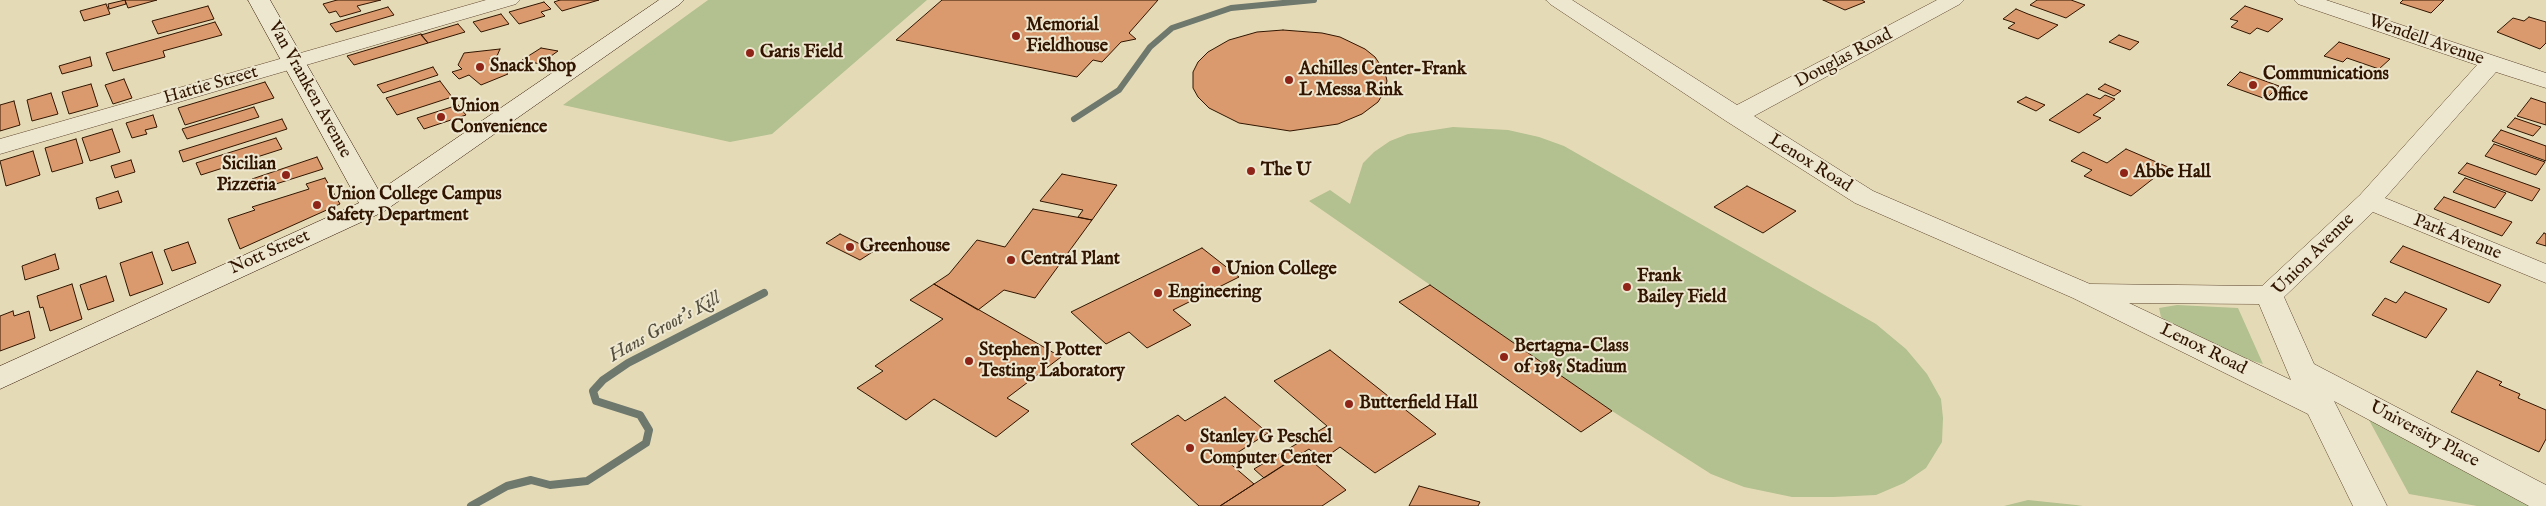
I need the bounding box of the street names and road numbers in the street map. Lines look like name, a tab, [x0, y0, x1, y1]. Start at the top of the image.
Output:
street label: Wendell Avenue	[2365, 11, 2487, 71]
street label: Van Vranken Avenue	[262, 18, 356, 162]
street label: Douglas Road	[1792, 24, 1896, 94]
street label: Hattie Street	[161, 62, 261, 110]
street label: Lenox Road	[1765, 130, 1855, 198]
street label: Union Avenue	[2268, 209, 2360, 301]
street label: Park Avenue	[2410, 211, 2504, 265]
street label: Nott Street	[226, 226, 314, 280]
street label: Lenox Road	[2156, 320, 2250, 380]
street label: University Place	[2366, 397, 2482, 473]

